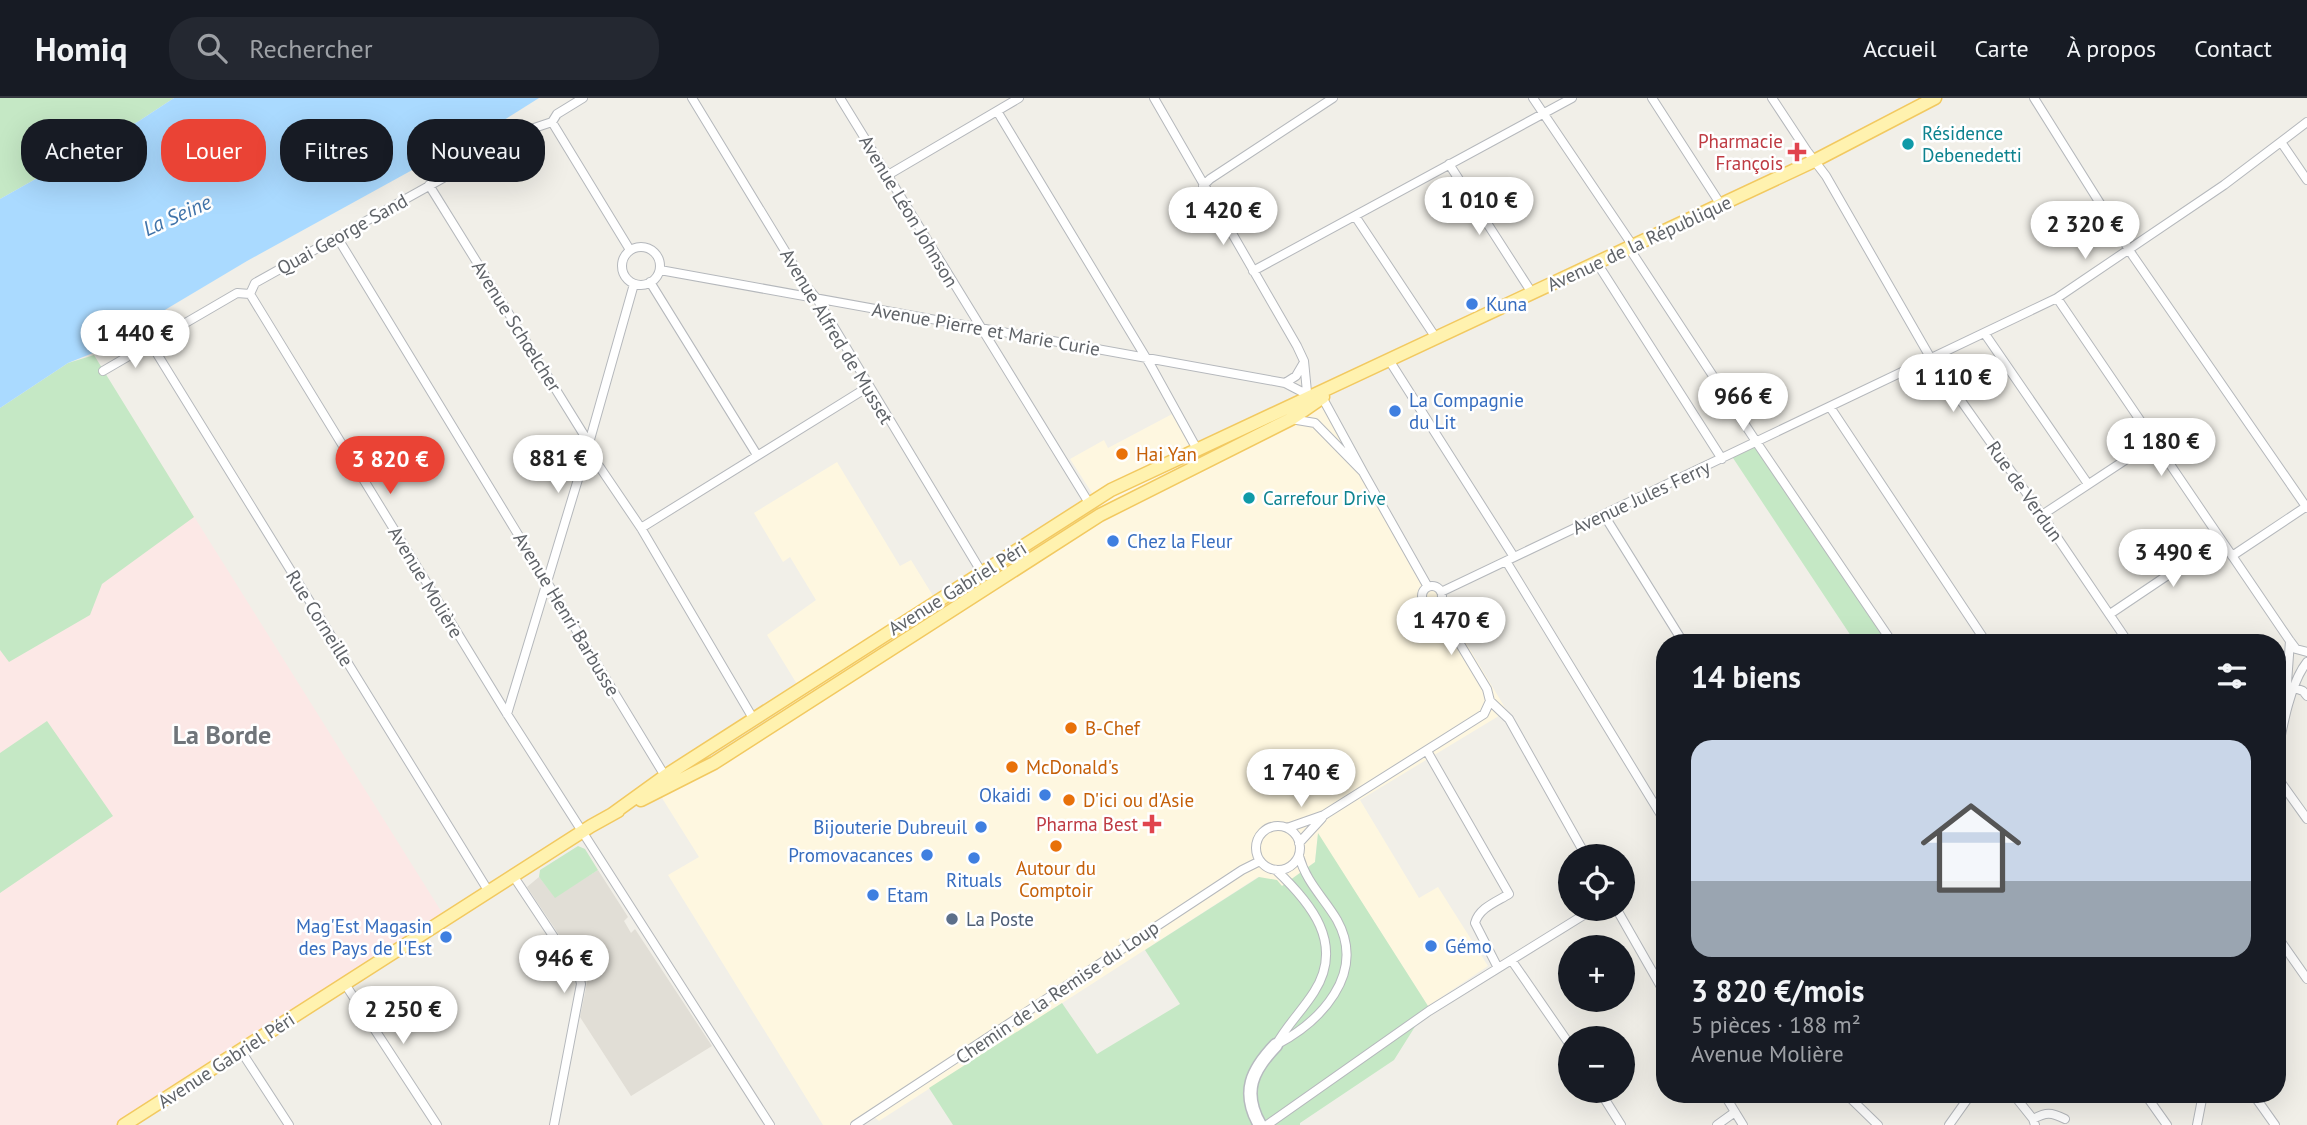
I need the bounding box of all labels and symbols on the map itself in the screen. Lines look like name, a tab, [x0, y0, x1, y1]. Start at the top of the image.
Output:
place label: Résidence Debenedetti	[1922, 121, 2022, 167]
place label: Pharmacie François	[1698, 129, 1783, 175]
street label: Avenue Léon Johnson	[854, 131, 964, 291]
marker: Résidence Debenedetti	[1900, 136, 1916, 152]
marker: Pharmacie François	[1789, 144, 1805, 160]
pin: 1 010 €	[1414, 178, 1544, 237]
water label: La Seine	[139, 188, 216, 242]
street label: Quai George Sand	[273, 188, 411, 280]
pin: 1 420 €	[1158, 188, 1288, 247]
street label: Avenue de la République	[1543, 190, 1735, 296]
pin: 2 320 €	[2020, 202, 2150, 261]
street label: Avenue Alfred de Musset	[775, 244, 899, 428]
street label: Avenue Schœlcher	[467, 256, 567, 397]
place label: Kuna	[1486, 292, 1527, 316]
marker: Kuna	[1464, 296, 1480, 312]
street label: Avenue Pierre et Marie Curie	[870, 297, 1102, 361]
pin: 1 440 €	[70, 310, 200, 370]
pin: 1 110 €	[1888, 354, 2018, 414]
pin: 966 €	[1694, 374, 1792, 433]
place label: La Compagnie du Lit	[1409, 388, 1524, 434]
marker: La Compagnie du Lit	[1387, 403, 1403, 419]
pin: 1 180 €	[2096, 418, 2226, 478]
pin: 3 820 €	[325, 436, 455, 496]
pin: 881 €	[509, 436, 607, 495]
street label: Rue de Verdun	[1982, 436, 2068, 546]
place label: Hai Yan	[1136, 442, 1197, 466]
marker: Hai Yan	[1114, 446, 1130, 462]
street label: Avenue Jules Ferry	[1568, 454, 1714, 540]
place label: Carrefour Drive	[1263, 486, 1386, 510]
marker: Carrefour Drive	[1241, 490, 1257, 506]
street label: Avenue Molière	[383, 522, 469, 642]
street label: Avenue Henri Barbusse	[509, 528, 625, 700]
place label: Chez la Fleur	[1127, 529, 1233, 553]
pin: 3 490 €	[2108, 530, 2238, 589]
marker: Chez la Fleur	[1105, 533, 1121, 549]
street label: Avenue Gabriel Péri	[883, 536, 1031, 640]
street label: Rue Corneille	[281, 566, 359, 670]
pin: 1 470 €	[1386, 598, 1516, 657]
place label: B-Chef	[1085, 716, 1141, 740]
district label: La Borde	[173, 718, 271, 751]
marker: B-Chef	[1063, 720, 1079, 736]
pin: 1 740 €	[1236, 750, 1366, 809]
place label: McDonald's	[1026, 755, 1119, 779]
marker: McDonald's	[1004, 759, 1020, 775]
place label: Okaidi	[979, 783, 1031, 807]
marker: Okaidi	[1037, 787, 1053, 803]
place label: D'ici ou d'Asie	[1083, 788, 1194, 812]
marker: D'ici ou d'Asie	[1061, 792, 1077, 808]
place label: Pharma Best	[1036, 812, 1139, 836]
place label: Bijouterie Dubreuil	[813, 815, 967, 839]
marker: Pharma Best	[1144, 816, 1160, 832]
marker: Bijouterie Dubreuil	[973, 819, 989, 835]
marker: Autour du Comptoir	[1048, 838, 1064, 854]
place label: Promovacances	[788, 843, 913, 867]
marker: Promovacances	[919, 847, 935, 863]
marker: Rituals	[966, 850, 982, 866]
place label: Autour du Comptoir	[1016, 856, 1096, 902]
place label: Rituals	[946, 868, 1002, 892]
place label: Etam	[887, 883, 928, 907]
marker: Etam	[865, 887, 881, 903]
place label: La Poste	[966, 907, 1034, 931]
marker: La Poste	[944, 911, 960, 927]
place label: Mag'Est Magasin des Pays de l'Est	[296, 914, 433, 960]
street label: Chemin de la Remise du Loup	[951, 915, 1163, 1069]
marker: Mag'Est Magasin des Pays de l'Est	[438, 929, 454, 945]
place label: Gémo	[1445, 934, 1492, 958]
pin: 946 €	[515, 936, 613, 995]
marker: Gémo	[1423, 938, 1439, 954]
pin: 2 250 €	[338, 986, 468, 1046]
street label: Avenue Gabriel Péri	[153, 1007, 299, 1113]

